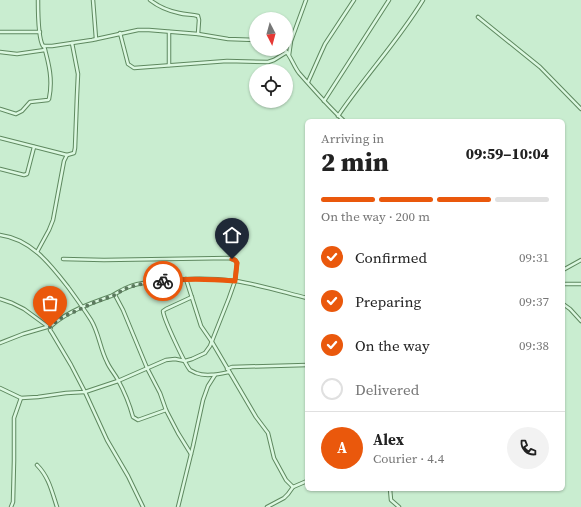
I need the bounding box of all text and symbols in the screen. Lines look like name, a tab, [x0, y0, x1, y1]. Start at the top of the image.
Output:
north arrow	[249, 12, 293, 56]
map controls	[249, 12, 293, 108]
button: locate	[249, 64, 293, 108]
text: Arriving in	[321, 130, 384, 147]
text: 09:59–10:04	[466, 143, 549, 164]
text: 2 min	[321, 144, 389, 180]
text: On the way · 200 m	[321, 208, 430, 225]
pin	[215, 218, 249, 259]
icon: home	[221, 224, 243, 246]
icon: check	[321, 246, 343, 268]
text: Confirmed	[355, 247, 427, 268]
text: 09:31	[519, 249, 549, 266]
courier	[143, 261, 183, 301]
icon: bike	[152, 270, 174, 292]
pin	[33, 286, 67, 327]
icon: check	[321, 290, 343, 312]
text: Preparing	[355, 291, 421, 312]
icon: bag	[39, 292, 61, 314]
text: 09:37	[519, 293, 549, 310]
icon: check	[321, 334, 343, 356]
text: On the way	[355, 335, 430, 356]
text: 09:38	[519, 337, 549, 354]
text: Delivered	[355, 379, 419, 400]
button: phone	[507, 427, 549, 469]
text: Alex	[373, 429, 404, 450]
text: A	[337, 437, 347, 458]
text: Courier · 4.4	[373, 450, 444, 467]

